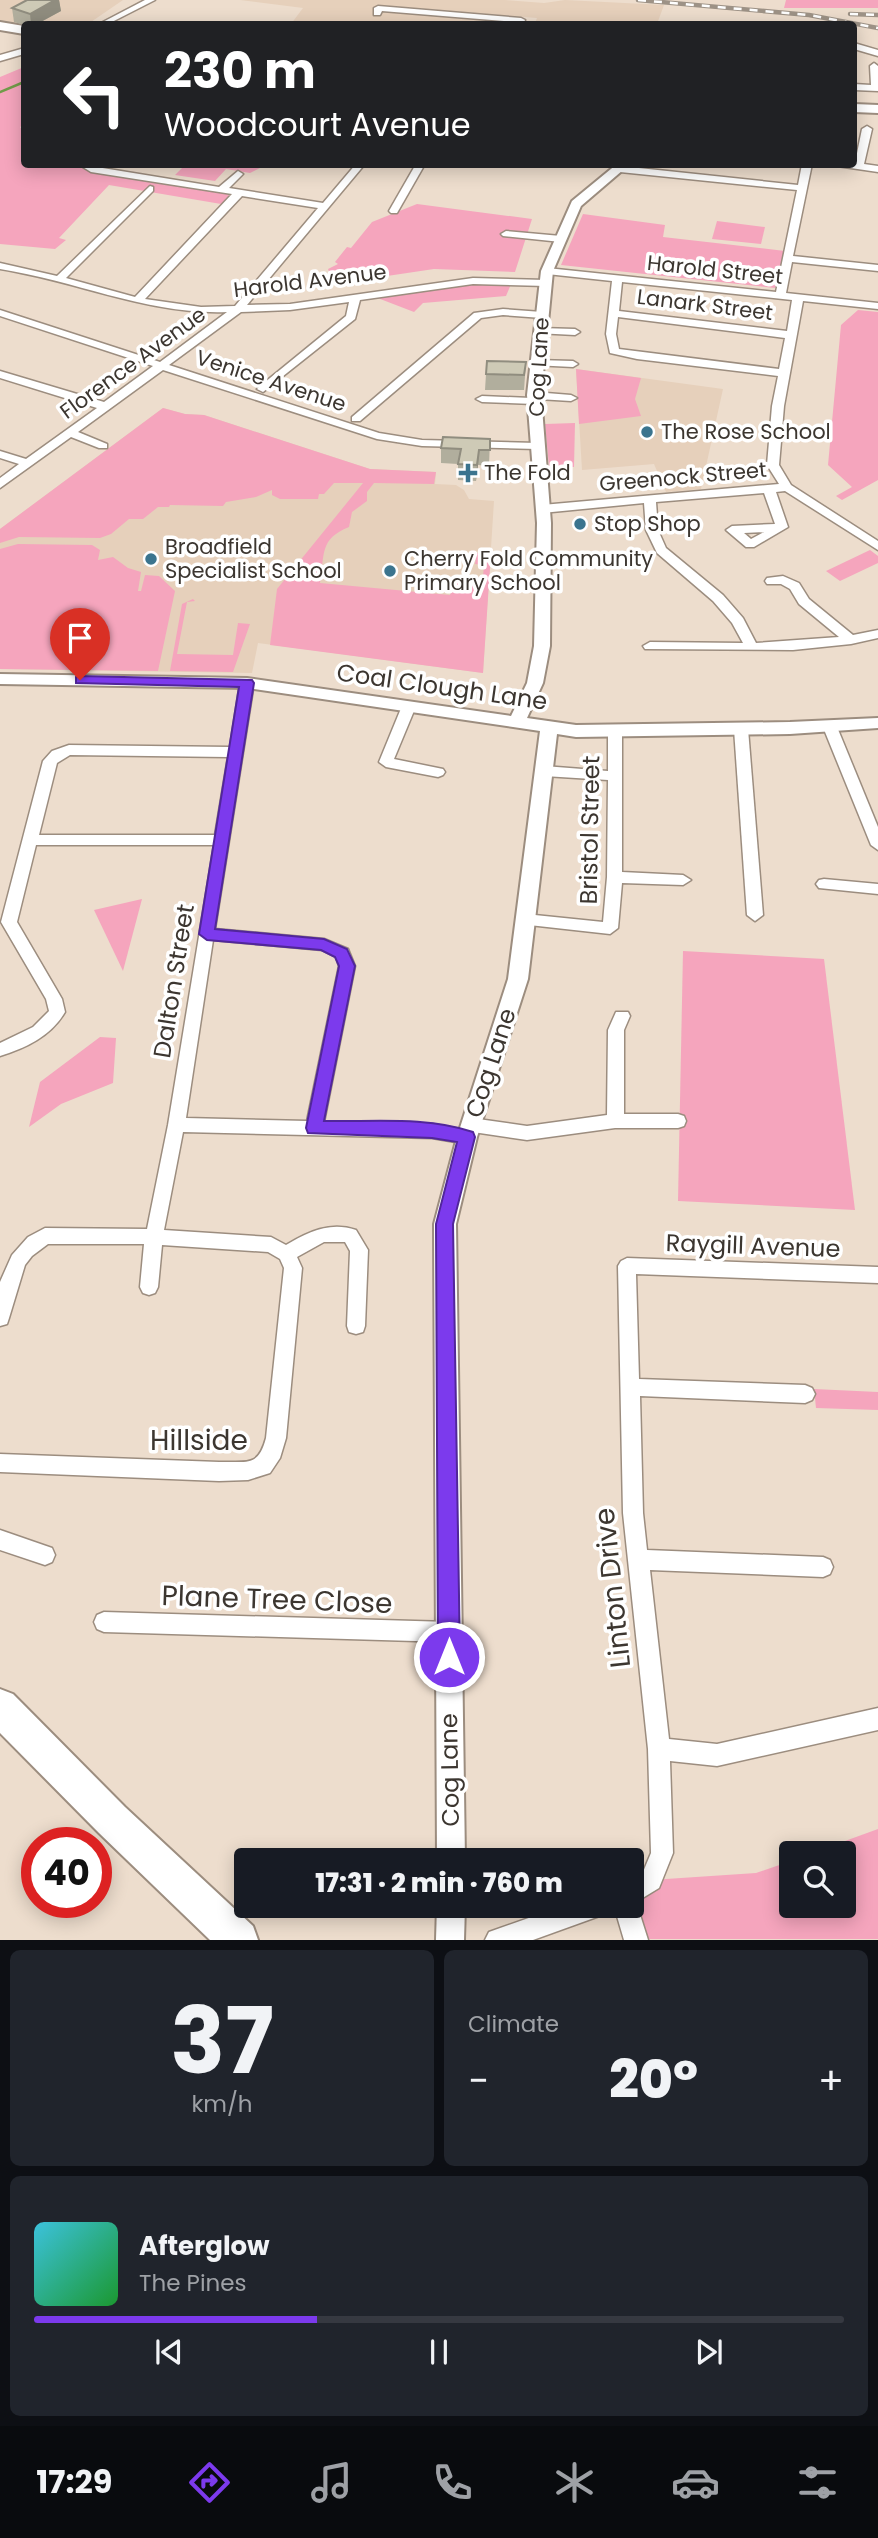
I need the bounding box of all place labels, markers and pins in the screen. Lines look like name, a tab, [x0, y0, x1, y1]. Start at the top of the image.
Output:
place label: The Rose School	[661, 417, 831, 446]
marker: The Rose School	[639, 424, 655, 440]
place label: The Fold	[484, 458, 571, 487]
marker: The Fold	[458, 463, 478, 483]
place label: Stop Shop	[594, 509, 701, 538]
marker: Stop Shop	[572, 516, 588, 532]
place label: Broadfield Specialist School	[165, 532, 342, 585]
place label: Cherry Fold Community Primary School	[404, 544, 653, 597]
marker: Broadfield Specialist School	[143, 551, 159, 567]
marker: Cherry Fold Community Primary School	[382, 563, 398, 579]
pin	[50, 608, 110, 680]

